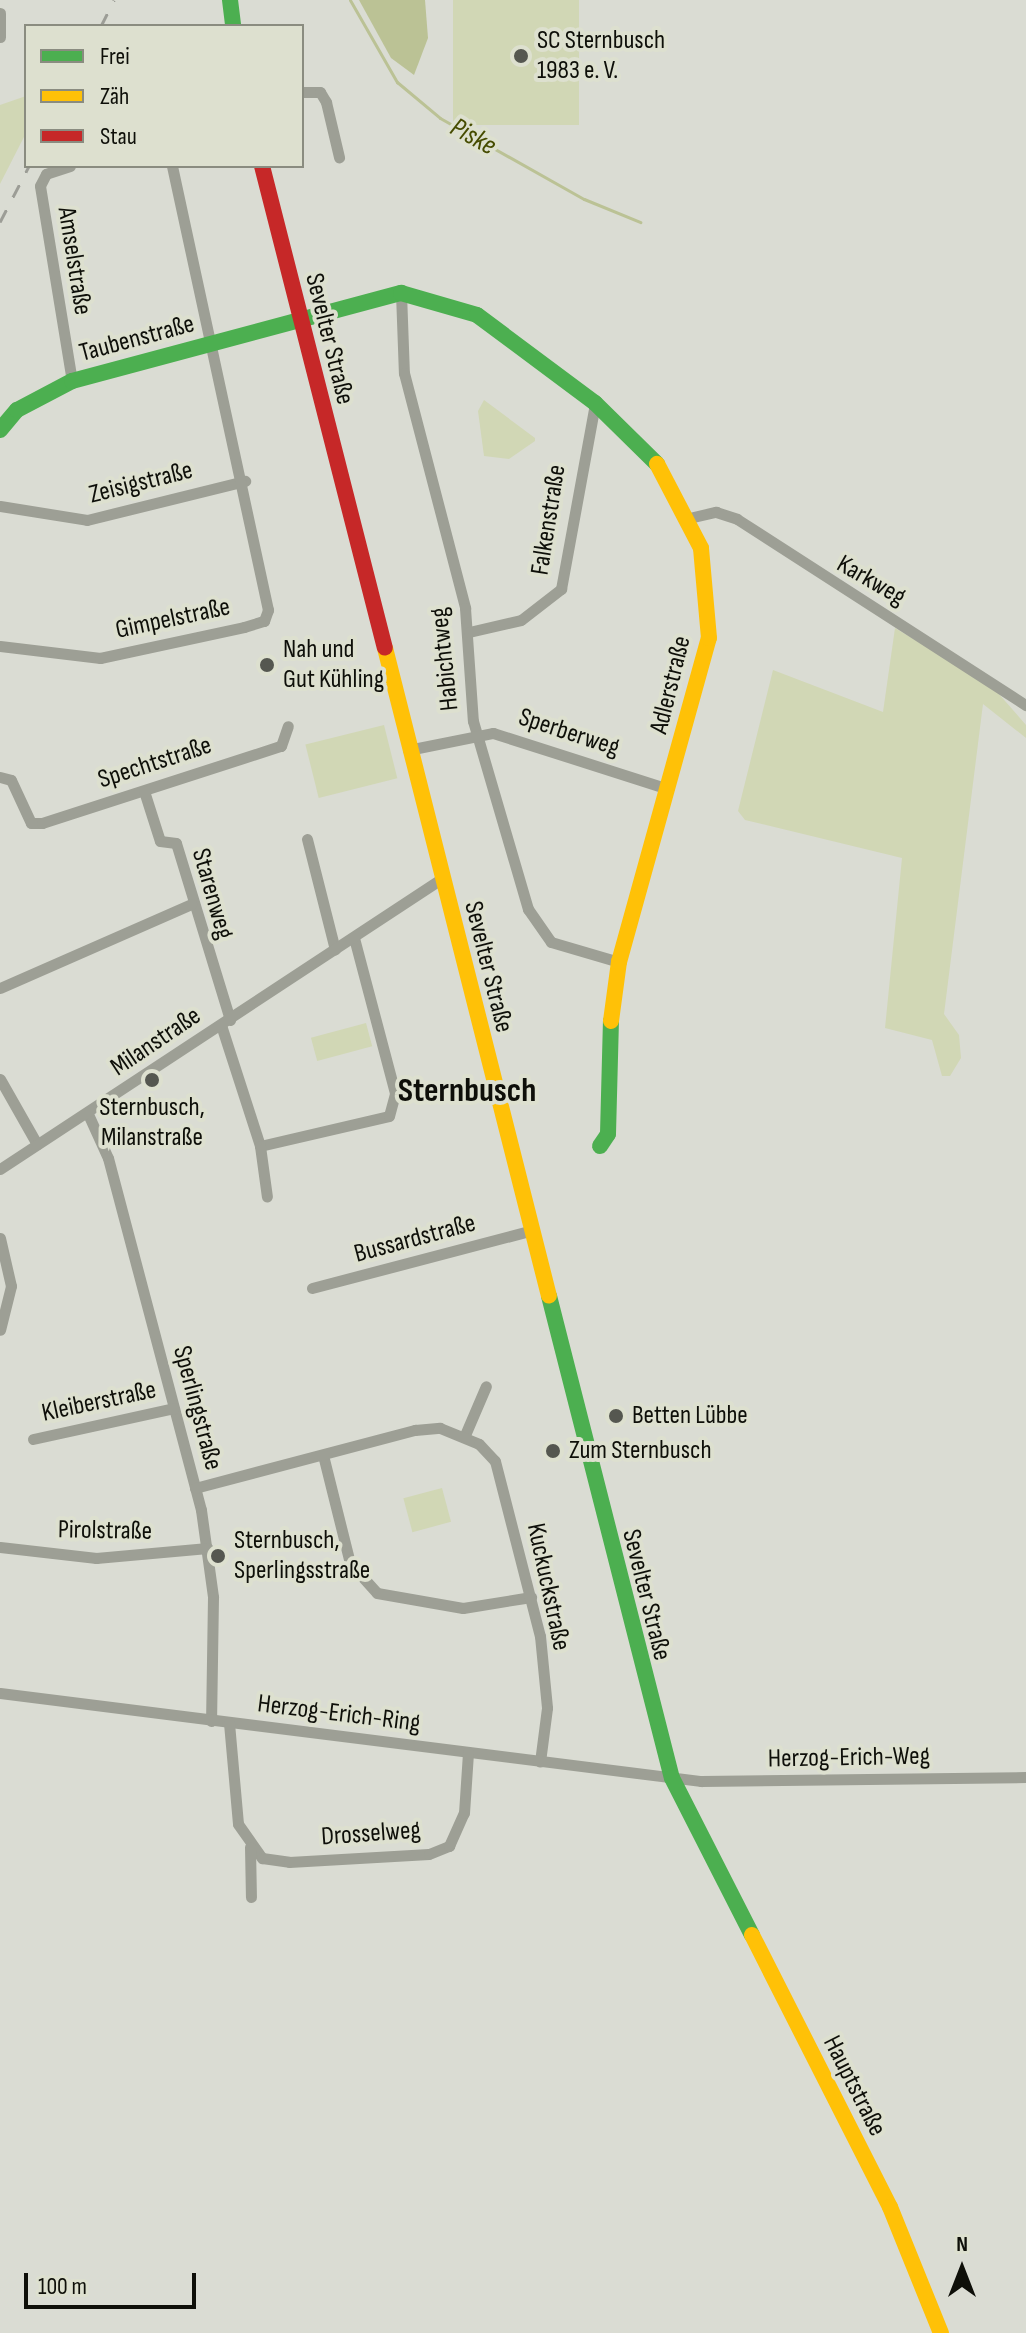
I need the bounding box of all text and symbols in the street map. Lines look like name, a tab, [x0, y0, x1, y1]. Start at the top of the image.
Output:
legend	[24, 24, 304, 168]
place label: SC Sternbusch 1983 e. V.	[537, 25, 665, 86]
text: Frei	[100, 42, 130, 71]
marker: SC Sternbusch 1983 e. V.	[512, 47, 530, 65]
text: Zäh	[100, 82, 129, 111]
water label: Piske	[444, 111, 502, 163]
text: Stau	[100, 122, 137, 151]
street label: Amselstraße	[50, 205, 98, 317]
street label: Sevelter Straße	[298, 270, 360, 408]
street label: Taubenstraße	[76, 309, 198, 369]
street label: Zeisigstraße	[86, 455, 196, 511]
street label: Falkenstraße	[525, 463, 573, 577]
street label: Karkweg	[831, 549, 911, 613]
street label: Gimpelstraße	[113, 592, 233, 646]
street label: Habichtweg	[424, 606, 466, 712]
street label: Adlerstraße	[644, 633, 698, 737]
place label: Nah und Gut Kühling	[283, 634, 384, 696]
marker: Nah und Gut Kühling	[258, 656, 276, 674]
street label: Sperberweg	[515, 702, 623, 764]
street label: Spechtstraße	[94, 730, 216, 796]
street label: Starenweg	[184, 845, 240, 943]
street label: Sevelter Straße	[457, 898, 519, 1036]
street label: Milanstraße	[105, 1001, 207, 1083]
marker: Sternbusch, Milanstraße	[143, 1071, 161, 1089]
district label: Sternbusch	[398, 1071, 536, 1111]
place label: Sternbusch, Milanstraße	[99, 1092, 205, 1154]
street label: Bussardstraße	[351, 1208, 479, 1270]
street label: Sperlingstraße	[165, 1343, 229, 1473]
street label: Kleiberstraße	[39, 1375, 159, 1429]
place label: Betten Lübbe	[632, 1400, 748, 1432]
marker: Betten Lübbe	[607, 1407, 625, 1425]
place label: Zum Sternbusch	[569, 1435, 712, 1467]
marker: Zum Sternbusch	[544, 1442, 562, 1460]
street label: Pirolstraße	[58, 1515, 152, 1547]
street label: Kuckuckstraße	[519, 1521, 577, 1653]
place label: Sternbusch, Sperlingsstraße	[234, 1525, 370, 1586]
street label: Sevelter Straße	[615, 1526, 677, 1664]
marker: Sternbusch, Sperlingsstraße	[209, 1547, 227, 1565]
street label: Herzog-Erich-Ring	[256, 1689, 422, 1739]
street label: Herzog-Erich-Weg	[768, 1741, 930, 1775]
street label: Drosselweg	[320, 1815, 422, 1853]
street label: Hauptstraße	[816, 2031, 892, 2141]
north arrow	[922, 2229, 1002, 2309]
text: N	[956, 2231, 968, 2258]
scale bar	[28, 2257, 200, 2307]
text: 100 m	[38, 2272, 87, 2301]

